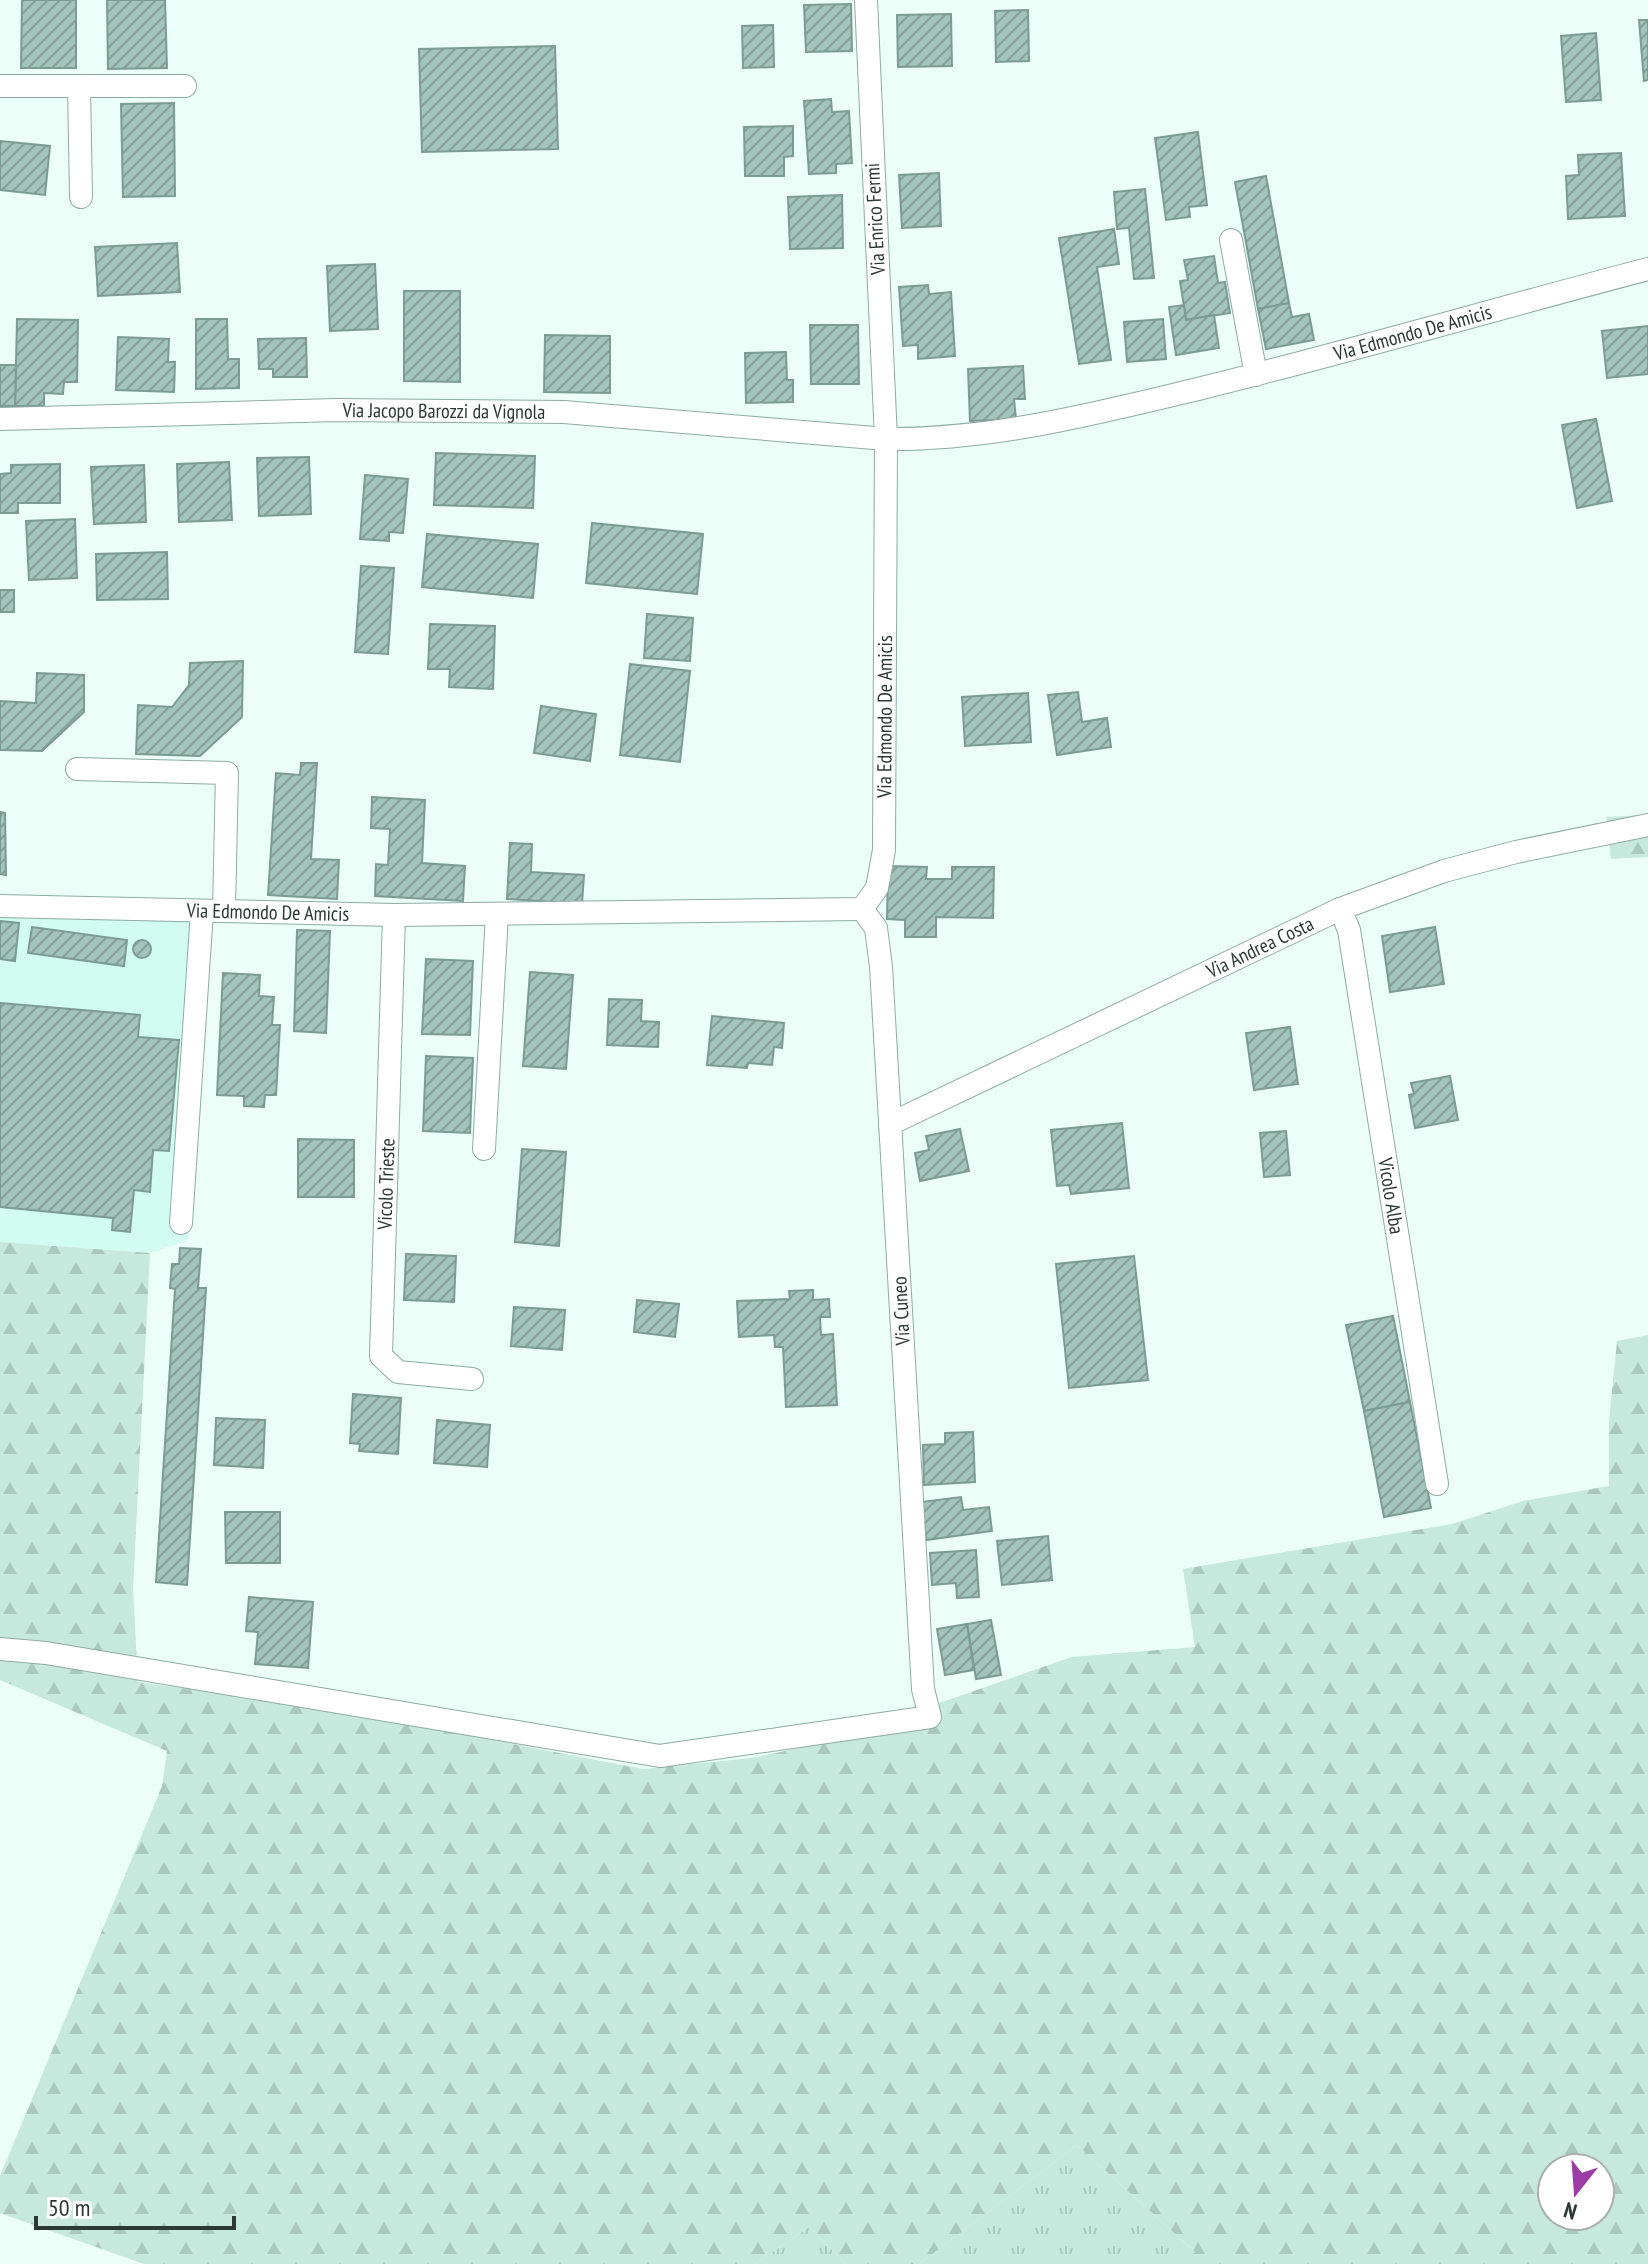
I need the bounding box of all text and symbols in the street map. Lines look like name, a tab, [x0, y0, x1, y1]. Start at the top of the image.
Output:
street label: Via Enrico Fermi	[859, 162, 891, 277]
street label: Via Edmondo De Amicis	[1330, 299, 1495, 367]
street label: Via Jacopo Barozzi da Vignola	[341, 397, 545, 425]
street label: Via Edmondo De Amicis	[871, 635, 898, 799]
street label: Via Edmondo De Amicis	[185, 897, 350, 927]
street label: Via Andrea Costa	[1201, 911, 1318, 984]
street label: Vicolo Trieste	[371, 1138, 401, 1231]
street label: Vicolo Alba	[1372, 1155, 1410, 1236]
street label: Via Cuneo	[886, 1276, 916, 1347]
north arrow	[1536, 2152, 1616, 2232]
scale bar	[36, 2180, 234, 2230]
text: 50 m	[48, 2192, 90, 2223]
text: N	[1560, 2196, 1580, 2226]

